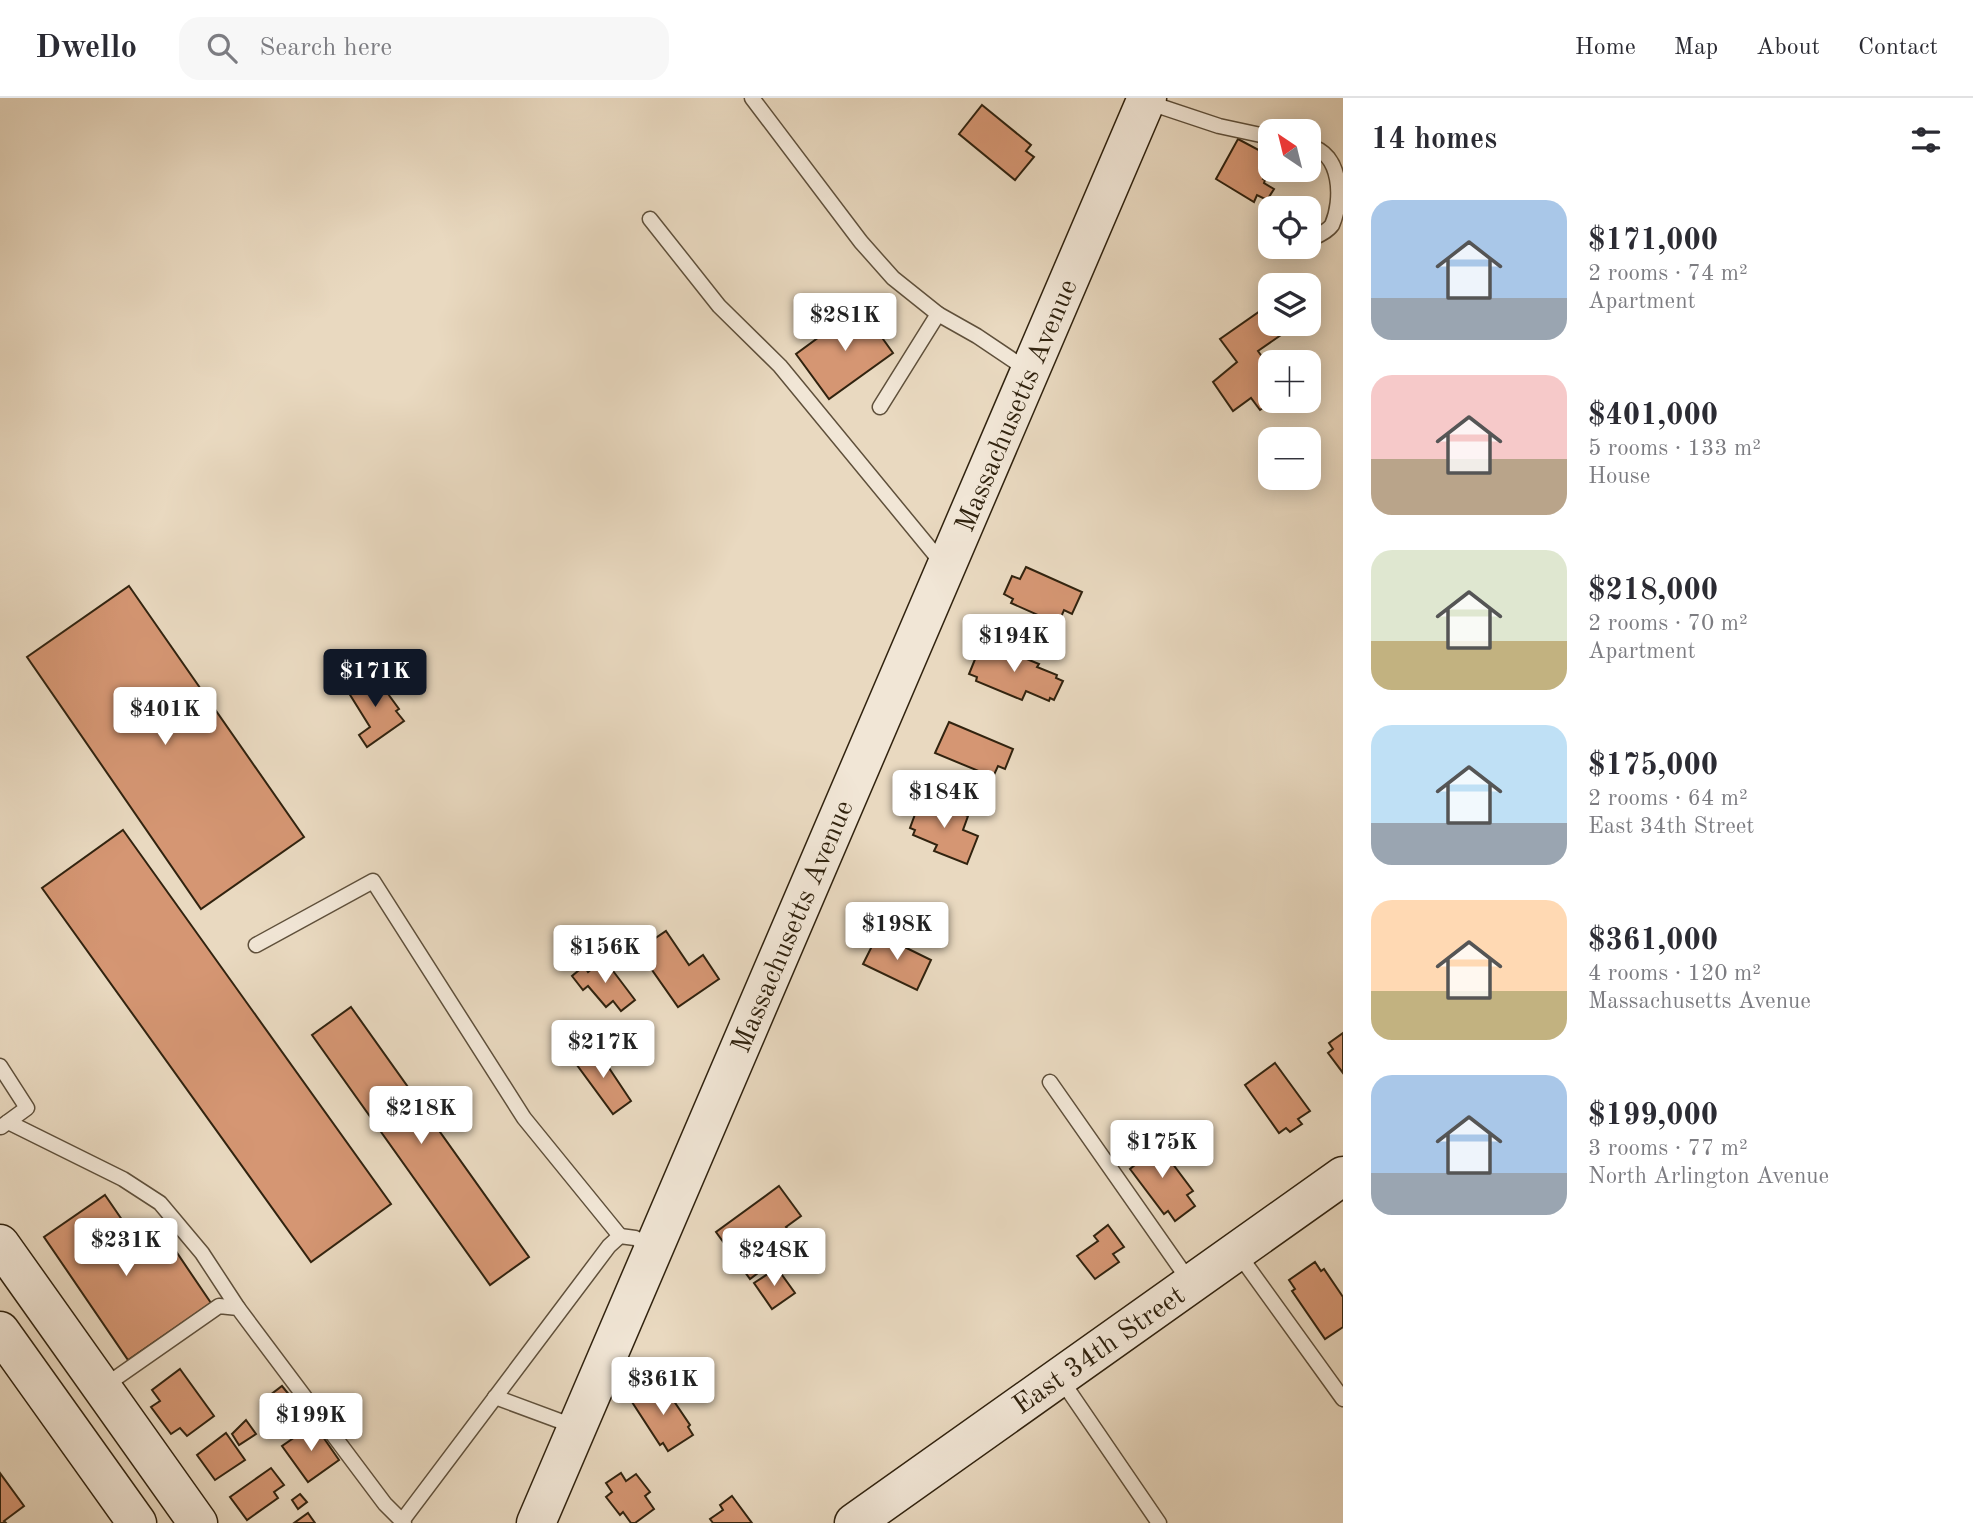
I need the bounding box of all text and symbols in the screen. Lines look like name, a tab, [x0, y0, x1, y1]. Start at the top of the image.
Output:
search box	[179, 17, 669, 80]
icon: search	[203, 29, 241, 67]
text: Dwello	[35, 32, 137, 65]
text: Search here	[259, 35, 392, 61]
text: Home	[1575, 36, 1636, 60]
text: Map	[1674, 36, 1718, 60]
text: About	[1756, 36, 1820, 60]
text: Contact	[1858, 36, 1938, 60]
north arrow	[1258, 119, 1321, 182]
map controls	[1258, 119, 1321, 490]
icon: filters	[1907, 121, 1945, 159]
text: 14 homes	[1371, 125, 1497, 155]
button: locate	[1258, 196, 1321, 259]
text: $171,000	[1588, 226, 1718, 256]
icon: home	[1427, 228, 1511, 312]
text: 2 rooms · 74 m²	[1588, 262, 1748, 285]
button: layers	[1258, 273, 1321, 336]
street label: Massachusetts Avenue	[952, 276, 1084, 537]
text: Apartment	[1588, 290, 1696, 313]
pin: $281K	[796, 294, 894, 353]
text: $281K	[809, 304, 881, 327]
button: +	[1258, 350, 1321, 413]
text: $401,000	[1588, 401, 1718, 431]
icon: home	[1427, 403, 1511, 487]
button: −	[1258, 427, 1321, 490]
text: 5 rooms · 133 m²	[1588, 437, 1761, 460]
text: House	[1588, 465, 1650, 488]
text: $218,000	[1588, 576, 1718, 606]
icon: home	[1427, 578, 1511, 662]
text: 2 rooms · 70 m²	[1588, 612, 1748, 635]
pin: $194K	[965, 614, 1063, 674]
text: $194K	[978, 625, 1050, 648]
text: Apartment	[1588, 640, 1696, 663]
pin: $171K	[326, 650, 424, 709]
text: $171K	[339, 660, 411, 683]
pin: $401K	[116, 688, 214, 747]
text: $401K	[129, 698, 201, 721]
text: $175,000	[1588, 751, 1718, 781]
icon: home	[1427, 753, 1511, 837]
pin: $184K	[895, 770, 993, 830]
text: $184K	[908, 781, 980, 804]
text: 2 rooms · 64 m²	[1588, 787, 1748, 810]
street label: Massachusetts Avenue	[728, 797, 860, 1058]
text: East 34th Street	[1588, 815, 1754, 838]
pin: $198K	[848, 902, 946, 962]
text: $198K	[861, 913, 933, 936]
pin: $156K	[556, 926, 654, 985]
text: $361,000	[1588, 926, 1718, 956]
icon: home	[1427, 928, 1511, 1012]
text: $156K	[569, 936, 641, 959]
text: 4 rooms · 120 m²	[1588, 962, 1761, 985]
text: Massachusetts Avenue	[1588, 990, 1811, 1013]
pin: $217K	[554, 1020, 652, 1080]
text: $217K	[567, 1031, 639, 1054]
pin: $218K	[372, 1086, 470, 1146]
text: $218K	[385, 1097, 457, 1120]
text: $199,000	[1588, 1101, 1718, 1131]
icon: home	[1427, 1103, 1511, 1187]
pin: $175K	[1113, 1121, 1211, 1180]
text: $175K	[1126, 1131, 1198, 1154]
text: 3 rooms · 77 m²	[1588, 1137, 1748, 1160]
text: North Arlington Avenue	[1588, 1165, 1829, 1188]
pin: $231K	[77, 1218, 175, 1278]
pin: $248K	[725, 1228, 823, 1288]
text: $231K	[90, 1229, 162, 1252]
text: $248K	[738, 1239, 810, 1262]
street label: East 34th Street	[1009, 1282, 1191, 1421]
pin: $361K	[614, 1358, 712, 1417]
text: $361K	[627, 1368, 699, 1391]
pin: $199K	[262, 1394, 360, 1453]
text: $199K	[275, 1404, 347, 1427]

